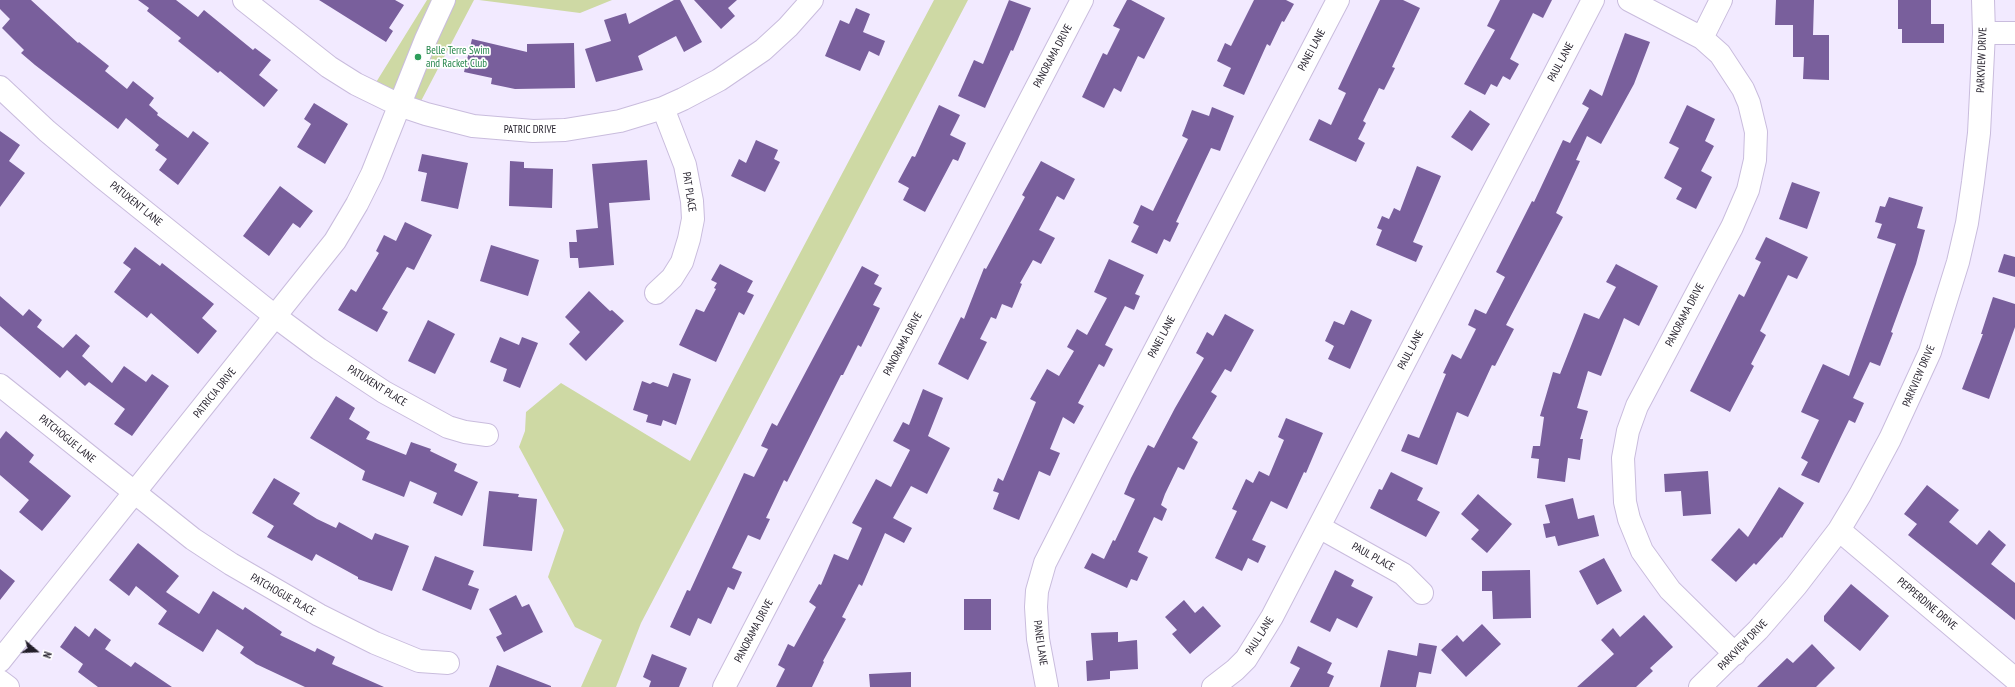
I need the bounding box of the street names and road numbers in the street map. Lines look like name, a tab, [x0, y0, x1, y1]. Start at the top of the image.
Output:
street label: PANORAMA DRIVE	[1031, 22, 1075, 90]
street label: PANEI LANE	[1295, 27, 1329, 73]
street label: PARKVIEW DRIVE	[1974, 27, 1990, 93]
street label: PAUL LANE	[1545, 40, 1577, 84]
street label: PATRIC DRIVE	[504, 123, 556, 137]
street label: PAT PLACE	[679, 171, 699, 213]
street label: PATUXENT LANE	[107, 179, 165, 229]
street label: PANORAMA DRIVE	[1663, 281, 1707, 349]
street label: PANORAMA DRIVE	[881, 310, 925, 378]
street label: PANEI LANE	[1145, 314, 1179, 360]
street label: PAUL LANE	[1395, 328, 1427, 372]
street label: PARKVIEW DRIVE	[1900, 343, 1938, 409]
street label: PATUXENT PLACE	[345, 363, 409, 409]
street label: PATRICIA DRIVE	[191, 365, 239, 421]
street label: PATCHOGUE LANE	[36, 412, 98, 466]
street label: PAUL PLACE	[1349, 540, 1397, 574]
street label: PATCHOGUE PLACE	[248, 571, 318, 619]
street label: PEPPERDINE DRIVE	[1894, 575, 1960, 633]
street label: PANORAMA DRIVE	[732, 597, 776, 665]
street label: PAUL LANE	[1243, 614, 1277, 658]
street label: PARKVIEW DRIVE	[1715, 617, 1771, 673]
street label: PANEI LANE	[1030, 620, 1050, 666]

